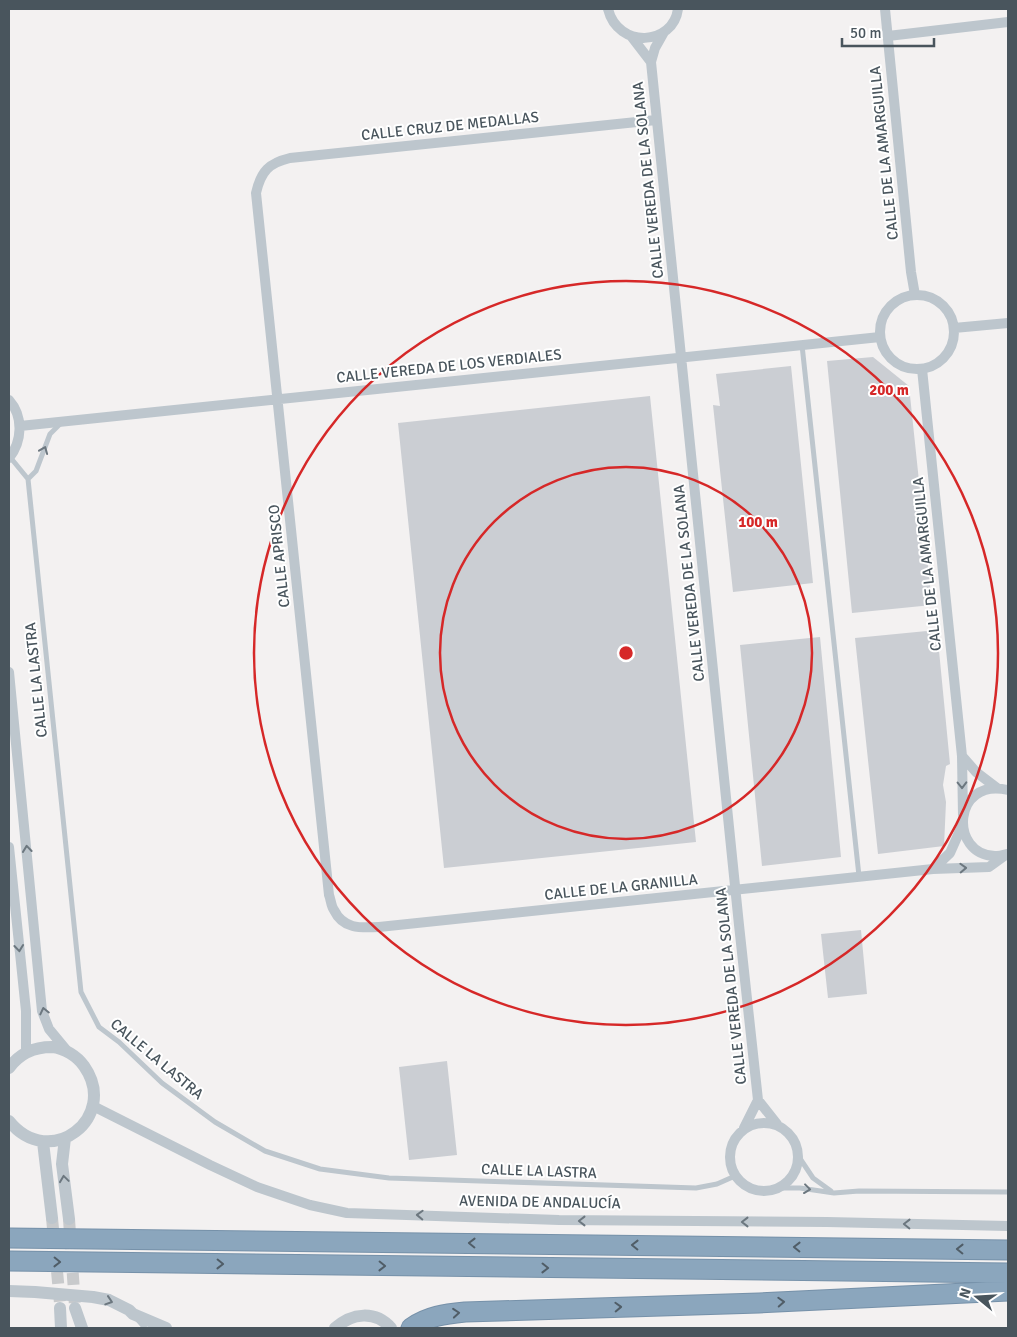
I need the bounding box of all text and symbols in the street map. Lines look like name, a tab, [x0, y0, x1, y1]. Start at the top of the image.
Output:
scale bar	[842, 15, 934, 47]
text: 50 m	[850, 24, 881, 42]
street label: CALLE DE LA AMARGUILLA	[866, 65, 902, 241]
street label: CALLE VEREDA DE LA SOLANA	[629, 81, 667, 279]
street label: CALLE CRUZ DE MEDALLAS	[360, 108, 540, 144]
street label: CALLE VEREDA DE LOS VERDIALES	[336, 345, 562, 387]
text: 200 m	[869, 381, 909, 399]
one-way arrow	[38, 446, 48, 455]
street label: CALLE DE LA AMARGUILLA	[909, 476, 945, 652]
street label: CALLE VEREDA DE LA SOLANA	[670, 484, 708, 682]
street label: CALLE APRISCO	[265, 503, 293, 608]
text: 100 m	[738, 513, 778, 531]
street label: CALLE LA LASTRA	[21, 621, 51, 739]
centre of rings	[617, 644, 635, 662]
one-way arrow	[957, 782, 967, 790]
one-way arrow	[21, 845, 32, 853]
one-way arrow	[959, 863, 967, 874]
street label: CALLE DE LA GRANILLA	[543, 870, 699, 904]
street label: CALLE VEREDA DE LA SOLANA	[712, 887, 750, 1085]
one-way arrow	[13, 944, 24, 952]
one-way arrow	[39, 1006, 49, 1015]
street label: CALLE LA LASTRA	[107, 1015, 207, 1103]
street label: CALLE LA LASTRA	[481, 1160, 597, 1182]
one-way arrow	[59, 1174, 70, 1182]
one-way arrow	[803, 1183, 811, 1194]
street label: AVENIDA DE ANDALUCÍA	[459, 1191, 621, 1212]
one-way arrow	[415, 1210, 423, 1221]
one-way arrow	[578, 1215, 586, 1226]
one-way arrow	[740, 1217, 748, 1227]
one-way arrow	[903, 1219, 910, 1229]
one-way arrow	[468, 1238, 476, 1248]
one-way arrow	[630, 1240, 638, 1250]
one-way arrow	[793, 1242, 800, 1252]
one-way arrow	[955, 1244, 963, 1254]
one-way arrow	[54, 1257, 62, 1267]
one-way arrow	[216, 1259, 224, 1269]
one-way arrow	[379, 1261, 387, 1271]
one-way arrow	[542, 1263, 549, 1273]
north arrow	[952, 1272, 1002, 1322]
text: N	[956, 1286, 975, 1300]
one-way arrow	[104, 1296, 113, 1306]
one-way arrow	[777, 1296, 785, 1307]
one-way arrow	[615, 1302, 623, 1313]
one-way arrow	[452, 1308, 460, 1319]

